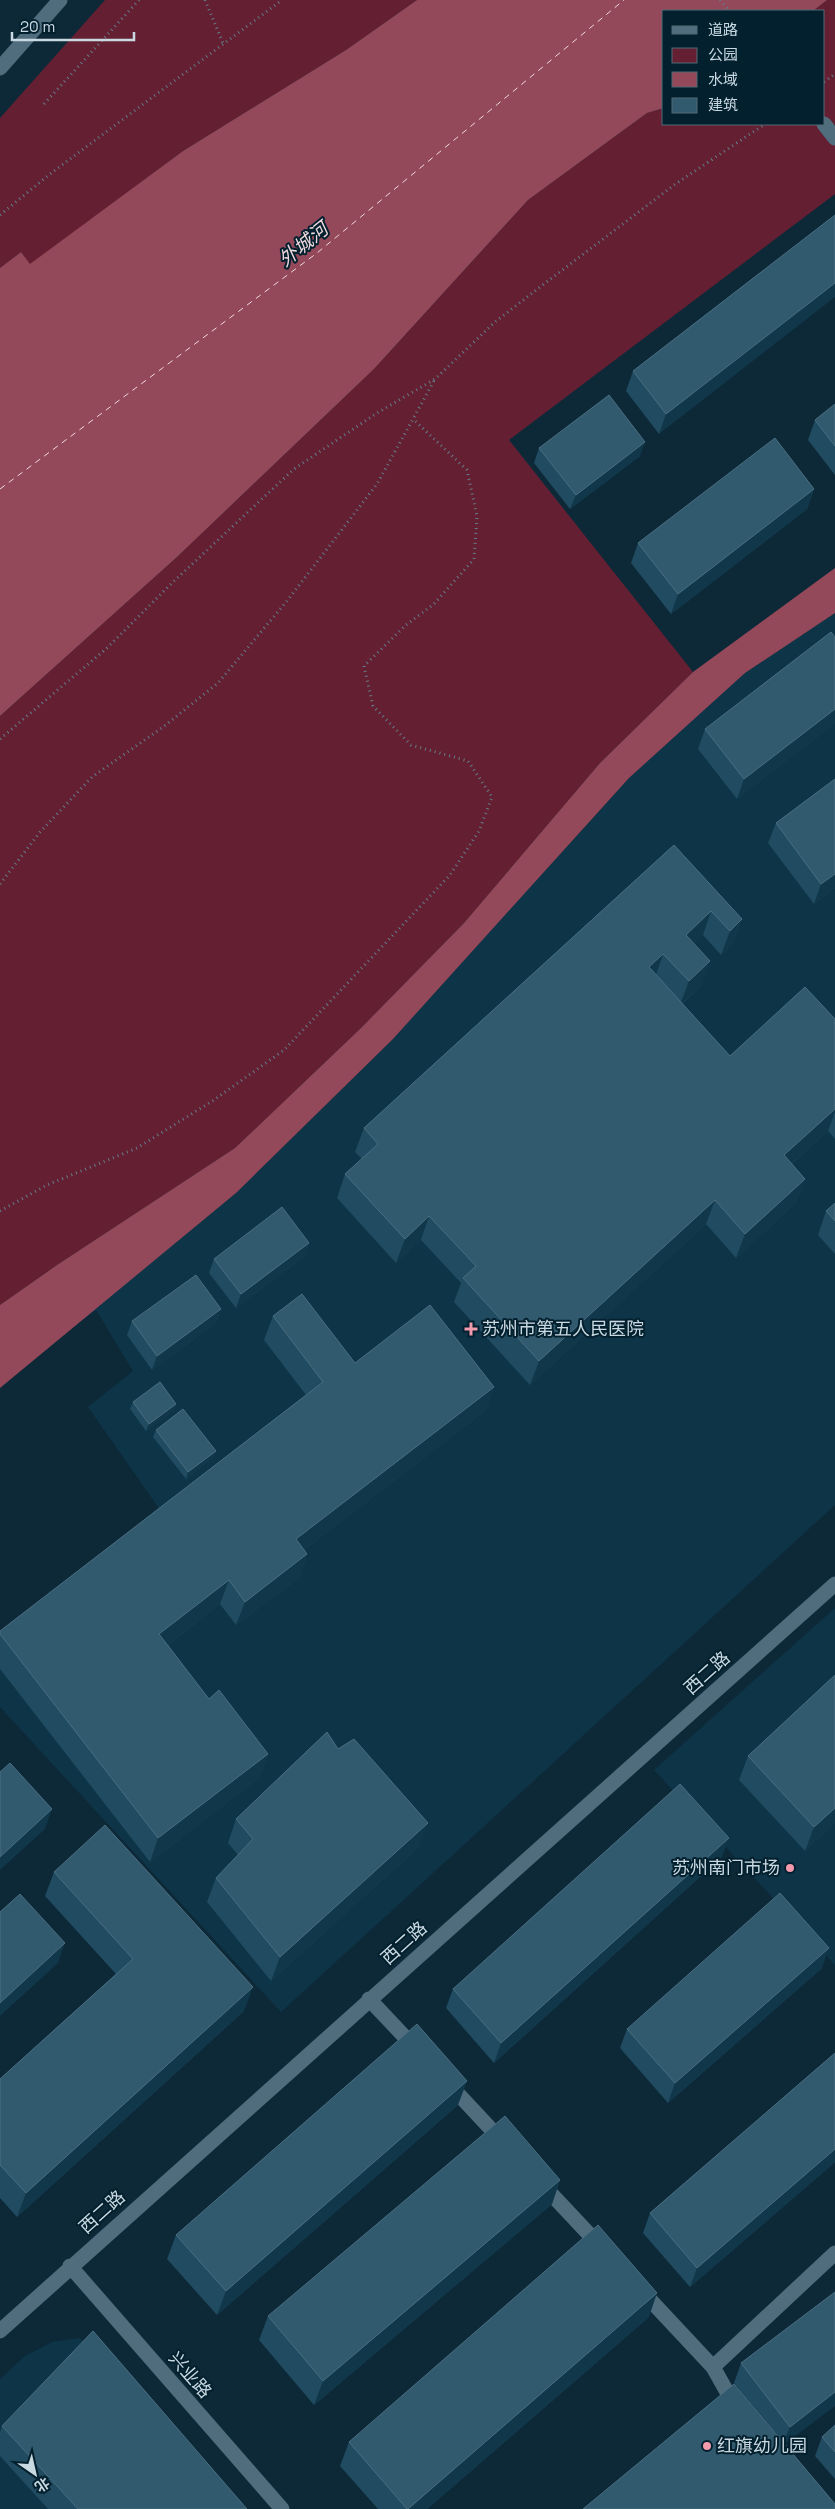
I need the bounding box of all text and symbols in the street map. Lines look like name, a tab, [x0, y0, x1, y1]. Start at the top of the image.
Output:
scale bar	[12, 10, 135, 42]
legend	[662, 10, 825, 125]
text: 20 m	[20, 17, 55, 36]
text: 道路	[708, 20, 738, 39]
text: 公园	[708, 45, 738, 64]
text: 水域	[708, 70, 738, 89]
text: 建筑	[708, 95, 738, 114]
water label: 外城河	[273, 214, 336, 272]
place label: 苏州市第五人民医院	[482, 1317, 644, 1340]
marker: 苏州市第五人民医院	[464, 1322, 478, 1336]
street label: 西二路	[679, 1646, 734, 1699]
place label: 苏州南门市场	[672, 1856, 780, 1879]
marker: 苏州南门市场	[784, 1862, 796, 1874]
street label: 西二路	[376, 1916, 431, 1969]
street label: 西二路	[74, 2185, 129, 2238]
street label: 兴业路	[164, 2347, 217, 2403]
place label: 红旗幼儿园	[717, 2434, 807, 2457]
marker: 红旗幼儿园	[701, 2440, 713, 2452]
north arrow	[10, 2449, 60, 2499]
text: 北	[31, 2473, 53, 2496]

